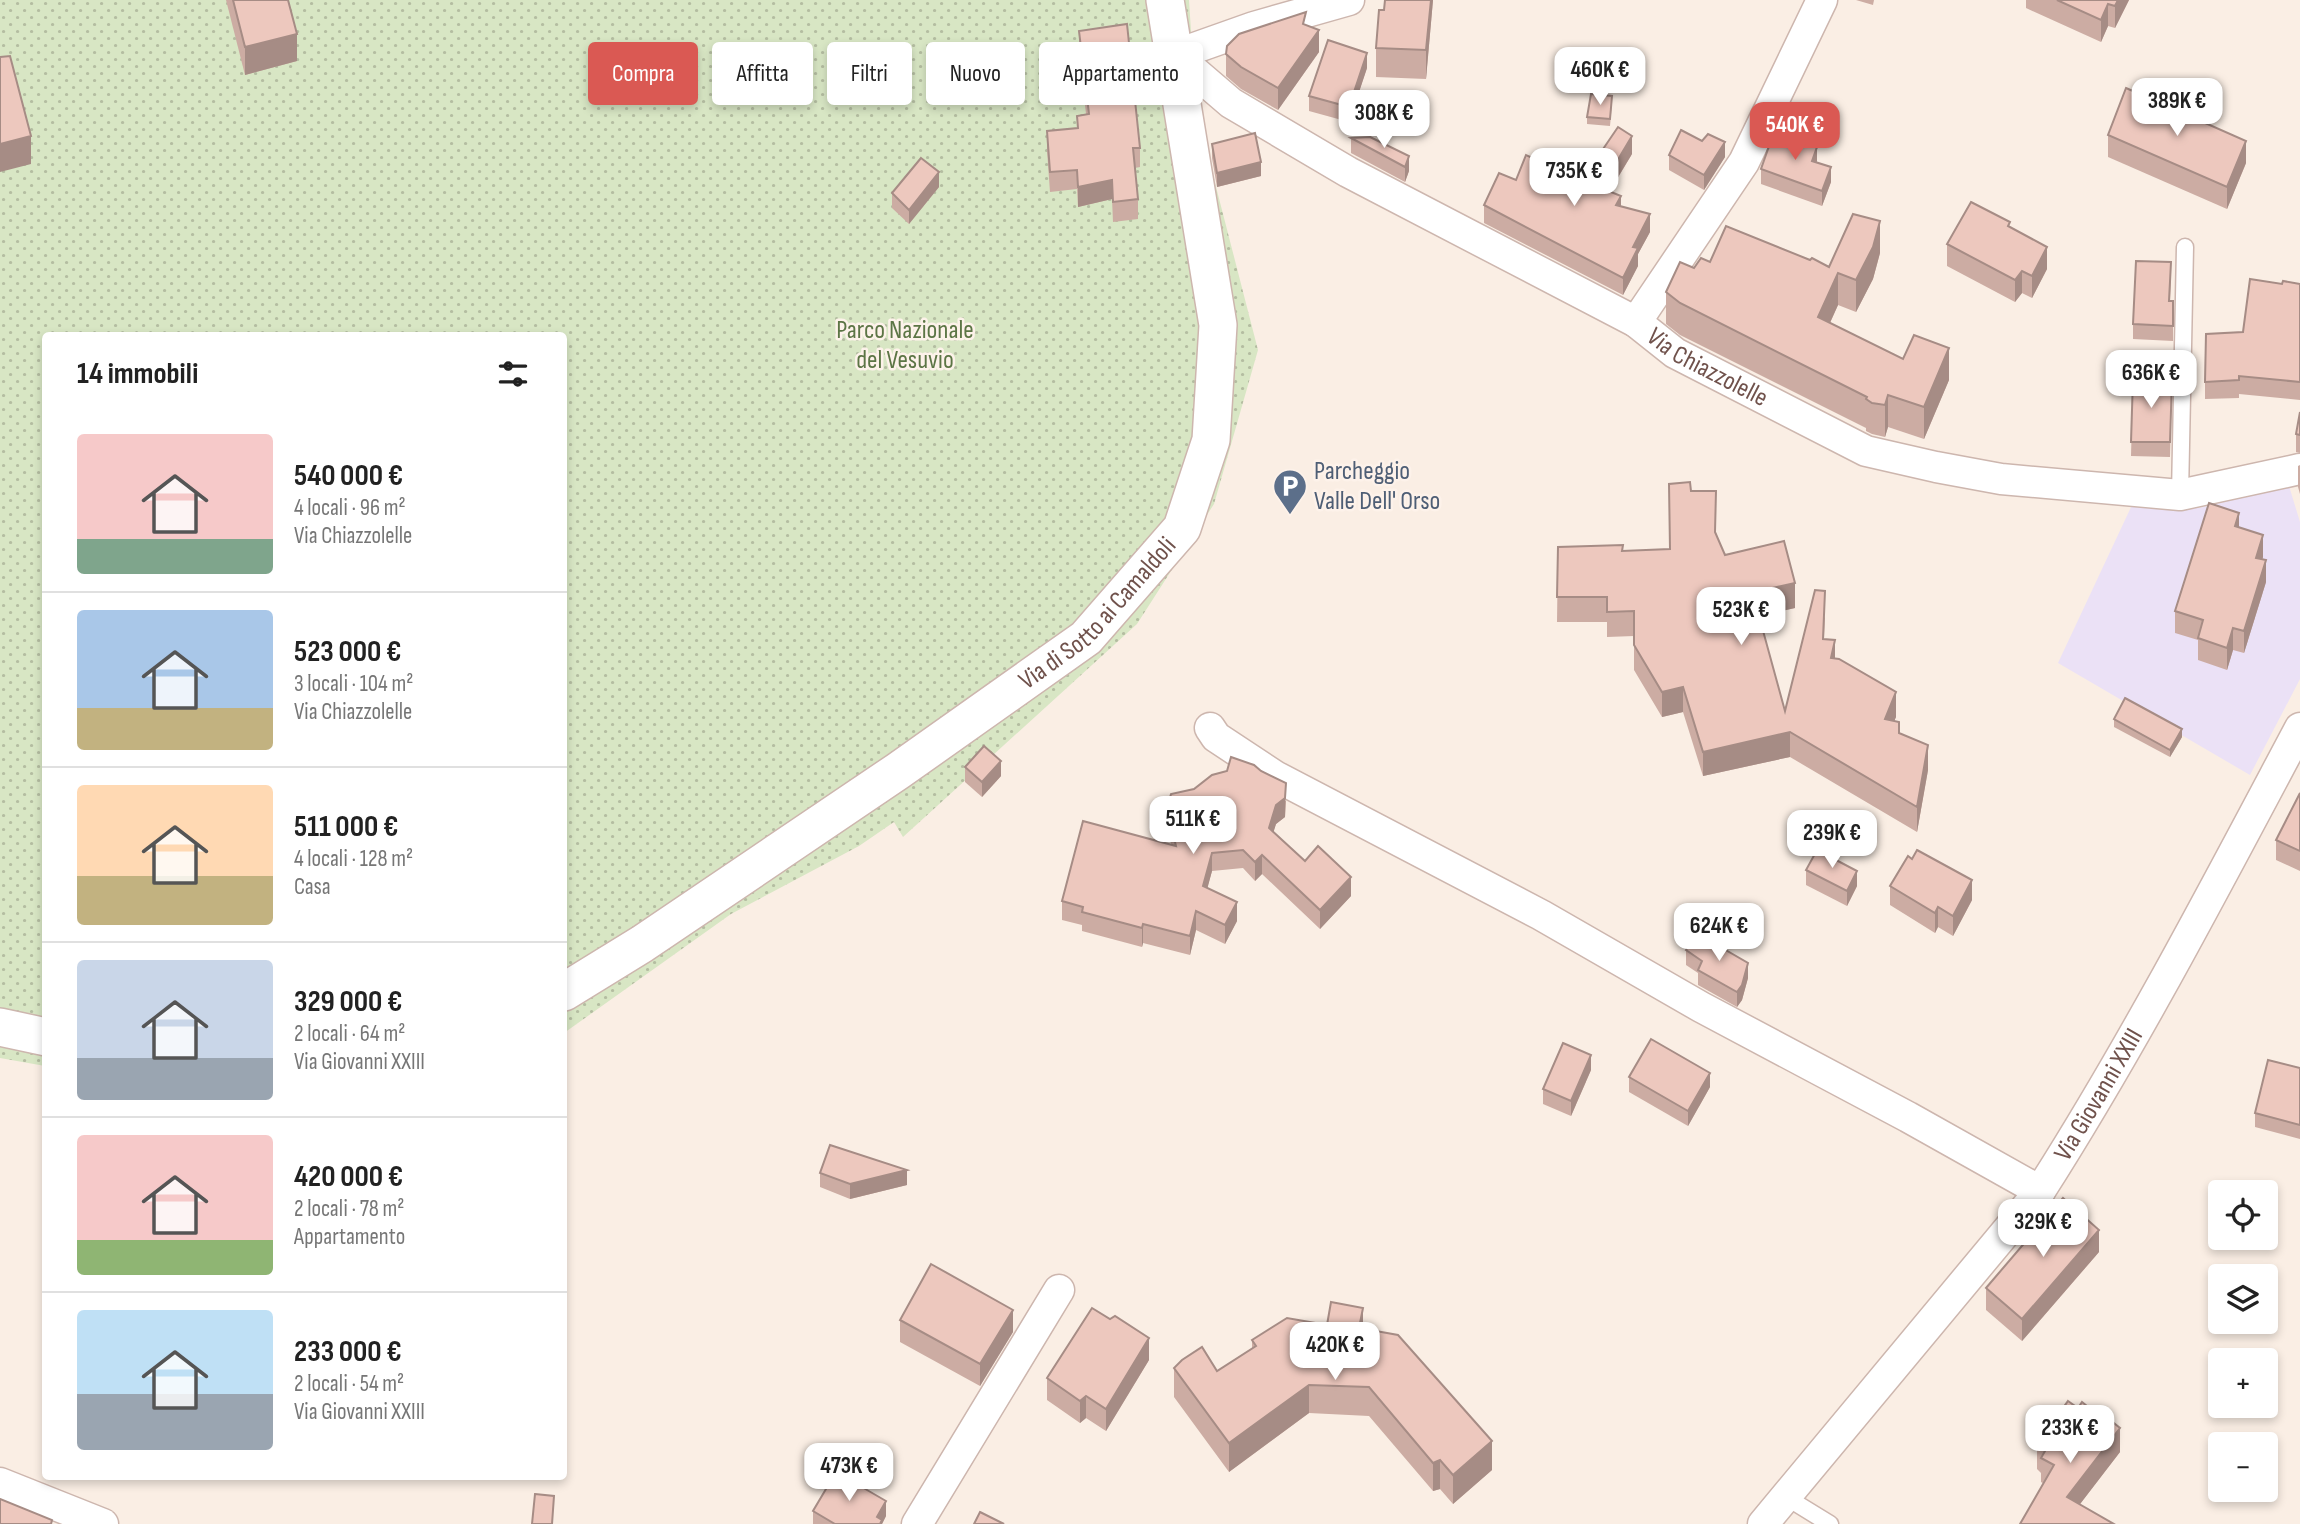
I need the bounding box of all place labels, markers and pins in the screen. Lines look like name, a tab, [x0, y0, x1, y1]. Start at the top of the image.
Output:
pin: 460K €	[1543, 48, 1657, 107]
pin: 389K €	[2120, 78, 2234, 138]
pin: 308K €	[1327, 90, 1441, 150]
pin: 540K €	[1738, 102, 1852, 162]
pin: 735K €	[1517, 148, 1631, 208]
pin: 636K €	[2094, 350, 2208, 410]
place label: Parcheggio Valle Dell' Orso	[1314, 456, 1440, 517]
parking icon: Parcheggio Valle Dell' Orso	[1271, 467, 1309, 516]
pin: 523K €	[1684, 588, 1798, 647]
pin: 511K €	[1136, 796, 1250, 856]
pin: 239K €	[1775, 810, 1889, 870]
pin: 624K €	[1662, 904, 1776, 963]
pin: 329K €	[1986, 1200, 2100, 1259]
pin: 420K €	[1278, 1322, 1392, 1382]
pin: 233K €	[2013, 1406, 2127, 1465]
pin: 473K €	[792, 1444, 906, 1503]

